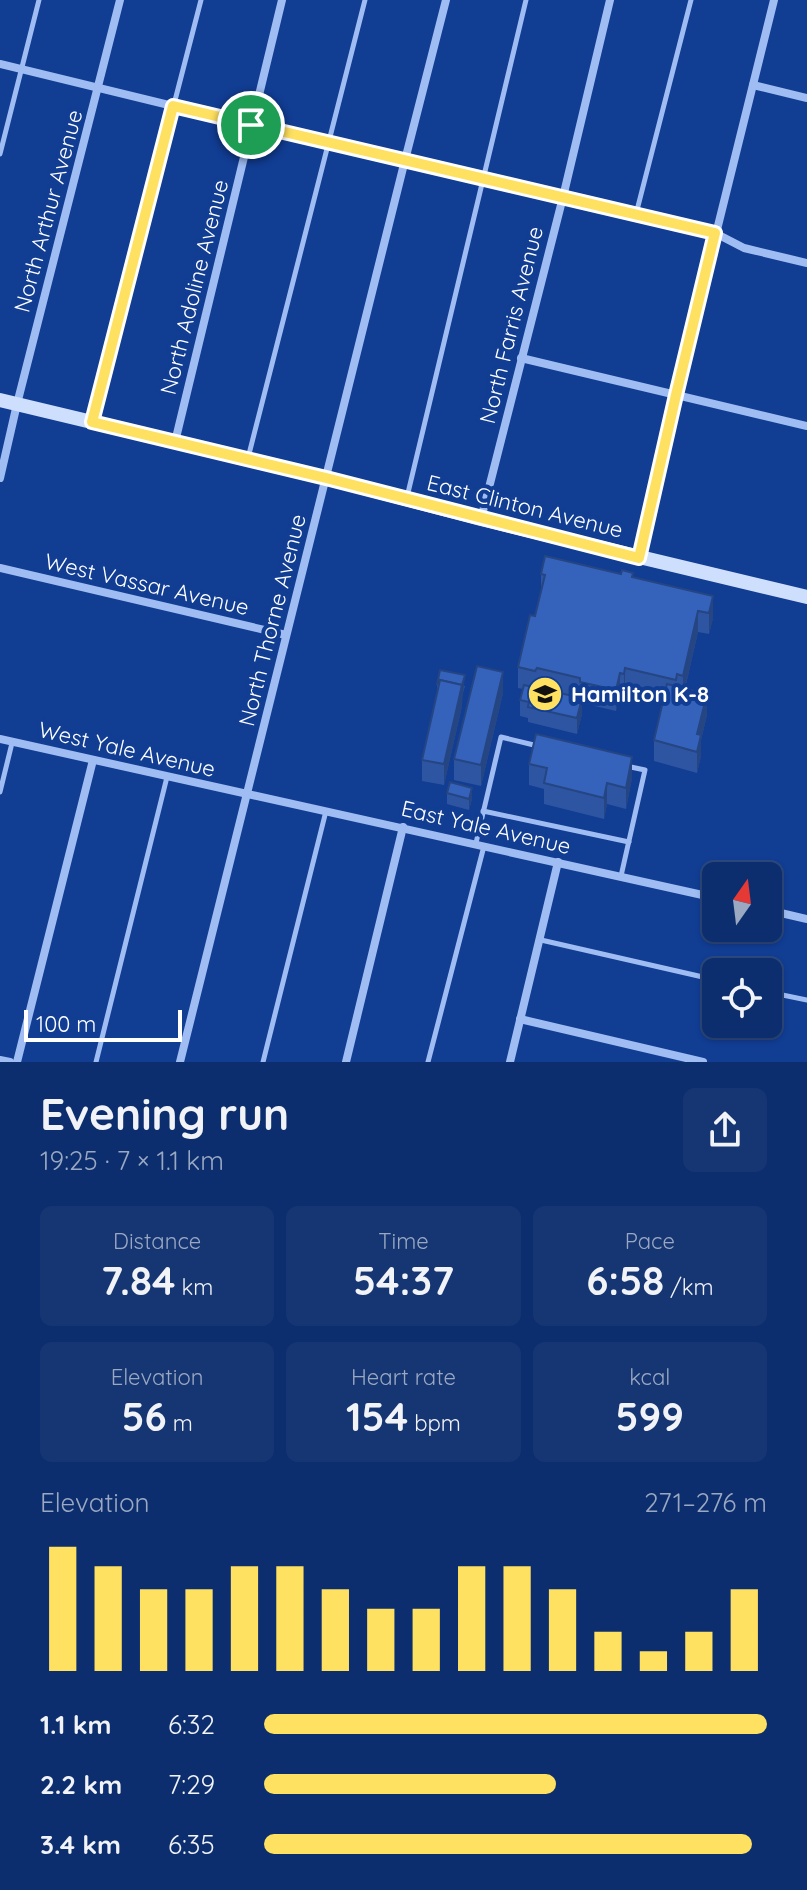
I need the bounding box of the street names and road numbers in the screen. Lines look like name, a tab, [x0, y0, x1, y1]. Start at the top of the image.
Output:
street label: North Arthur Avenue	[7, 107, 89, 315]
street label: North Adoline Avenue	[154, 177, 234, 397]
street label: North Farris Avenue	[473, 223, 549, 427]
street label: East Clinton Avenue	[424, 468, 626, 544]
street label: North Thorne Avenue	[232, 511, 312, 729]
street label: West Vassar Avenue	[42, 547, 252, 621]
street label: West Yale Avenue	[36, 715, 218, 783]
street label: East Yale Avenue	[399, 794, 573, 860]

